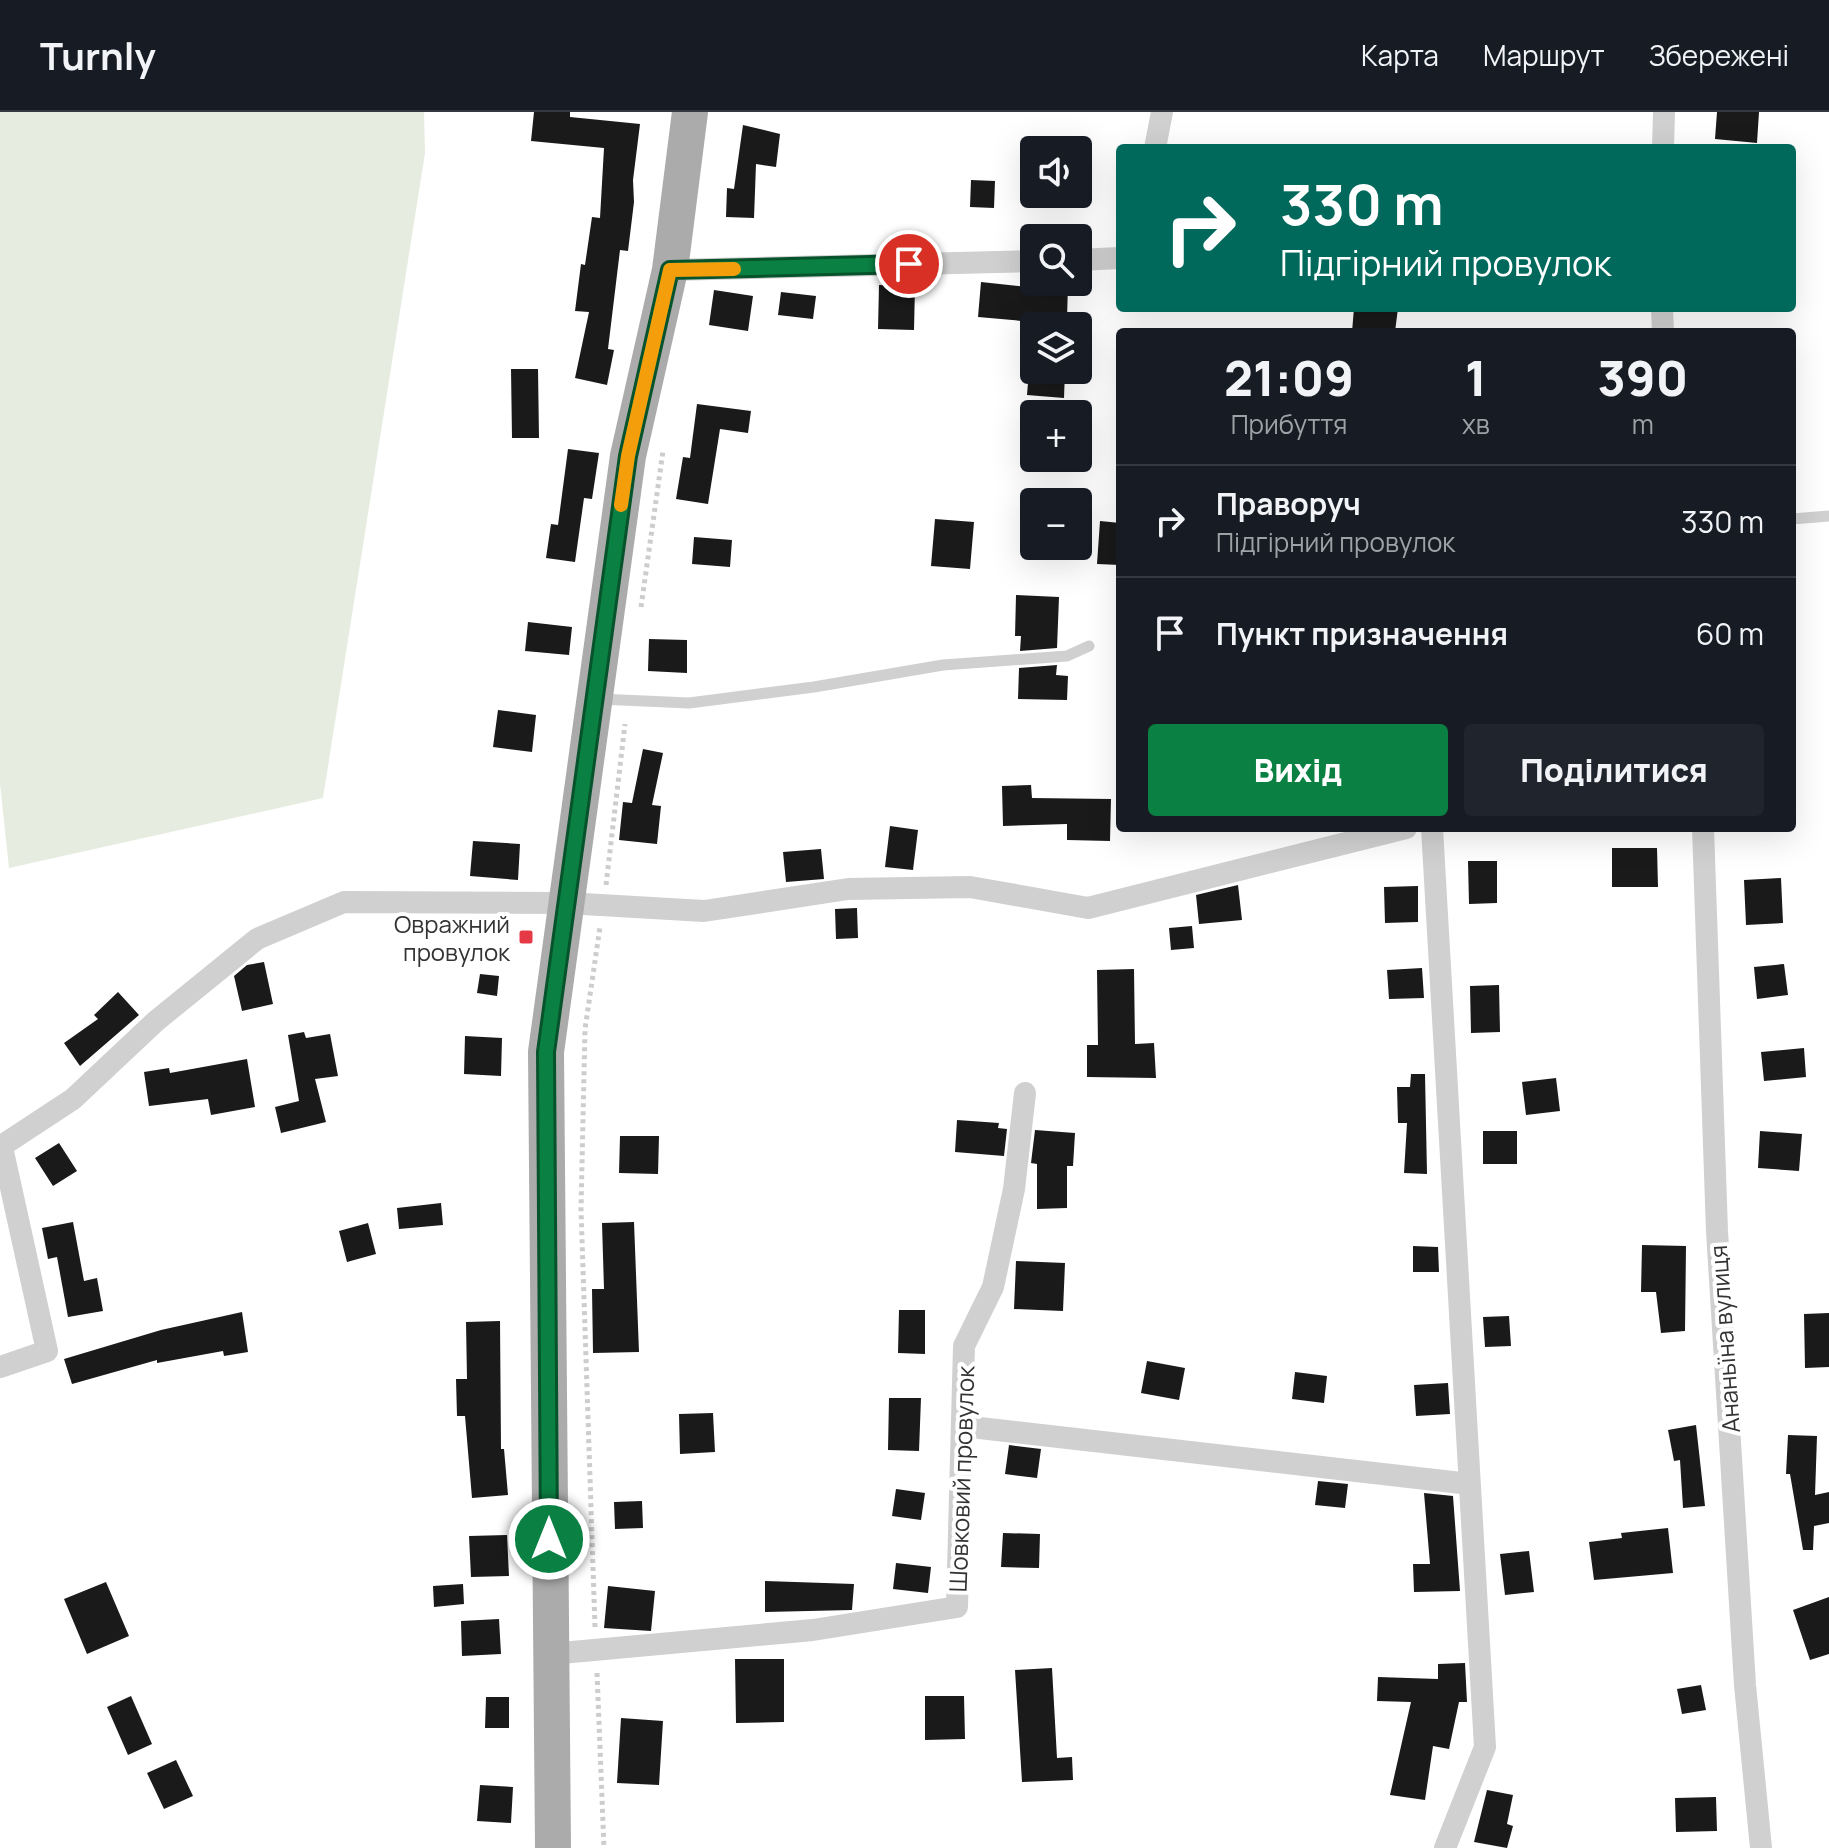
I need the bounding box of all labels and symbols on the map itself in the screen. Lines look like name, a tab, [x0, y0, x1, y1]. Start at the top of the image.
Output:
pin	[875, 230, 943, 298]
place label: Овражний провулок	[394, 907, 511, 968]
marker: Овражний провулок	[517, 928, 535, 946]
street label: Ананьїна вулиця	[1701, 1244, 1747, 1434]
street label: Шовковий провулок	[941, 1364, 981, 1593]
position arrow	[507, 1497, 591, 1581]

